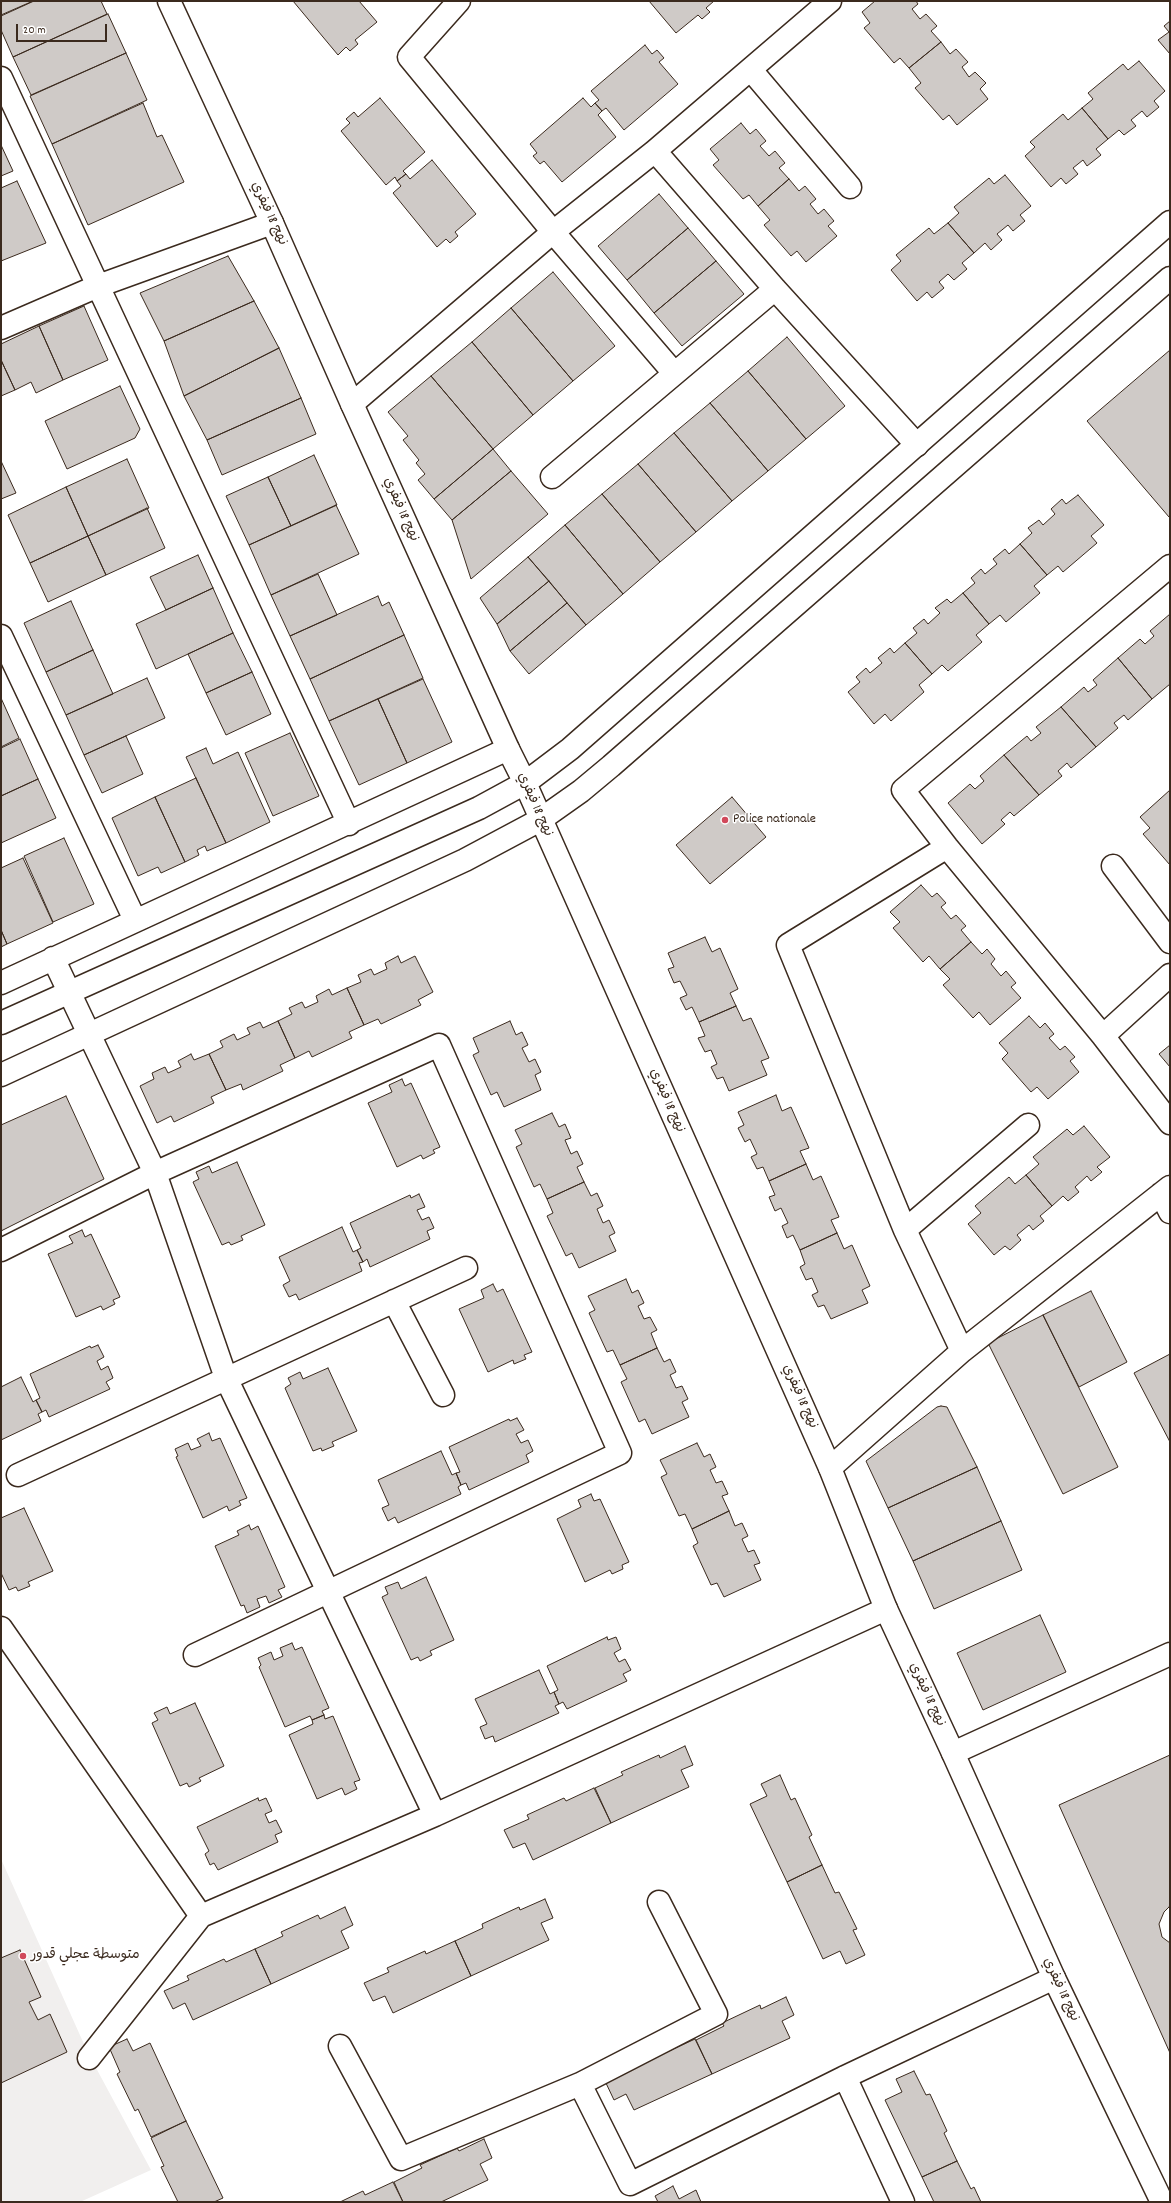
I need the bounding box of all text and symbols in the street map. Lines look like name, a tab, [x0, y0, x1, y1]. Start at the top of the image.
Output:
scale bar	[18, 16, 109, 42]
text: 20 m	[23, 22, 46, 39]
street label: نهج 18 فيفري	[246, 179, 290, 249]
street label: نهج 18 فيفري	[378, 475, 422, 545]
street label: نهج 18 فيفري	[512, 770, 556, 840]
place label: Police nationale	[733, 812, 816, 828]
marker: Police nationale	[720, 815, 730, 825]
street label: نهج 18 فيفري	[644, 1066, 688, 1136]
street label: نهج 18 فيفري	[777, 1362, 821, 1432]
street label: نهج 18 فيفري	[904, 1660, 948, 1730]
place label: متوسطة عجلي قدور	[31, 1948, 140, 1964]
marker: متوسطة عجلي قدور	[18, 1951, 28, 1961]
street label: نهج 18 فيفري	[1038, 1955, 1082, 2025]

